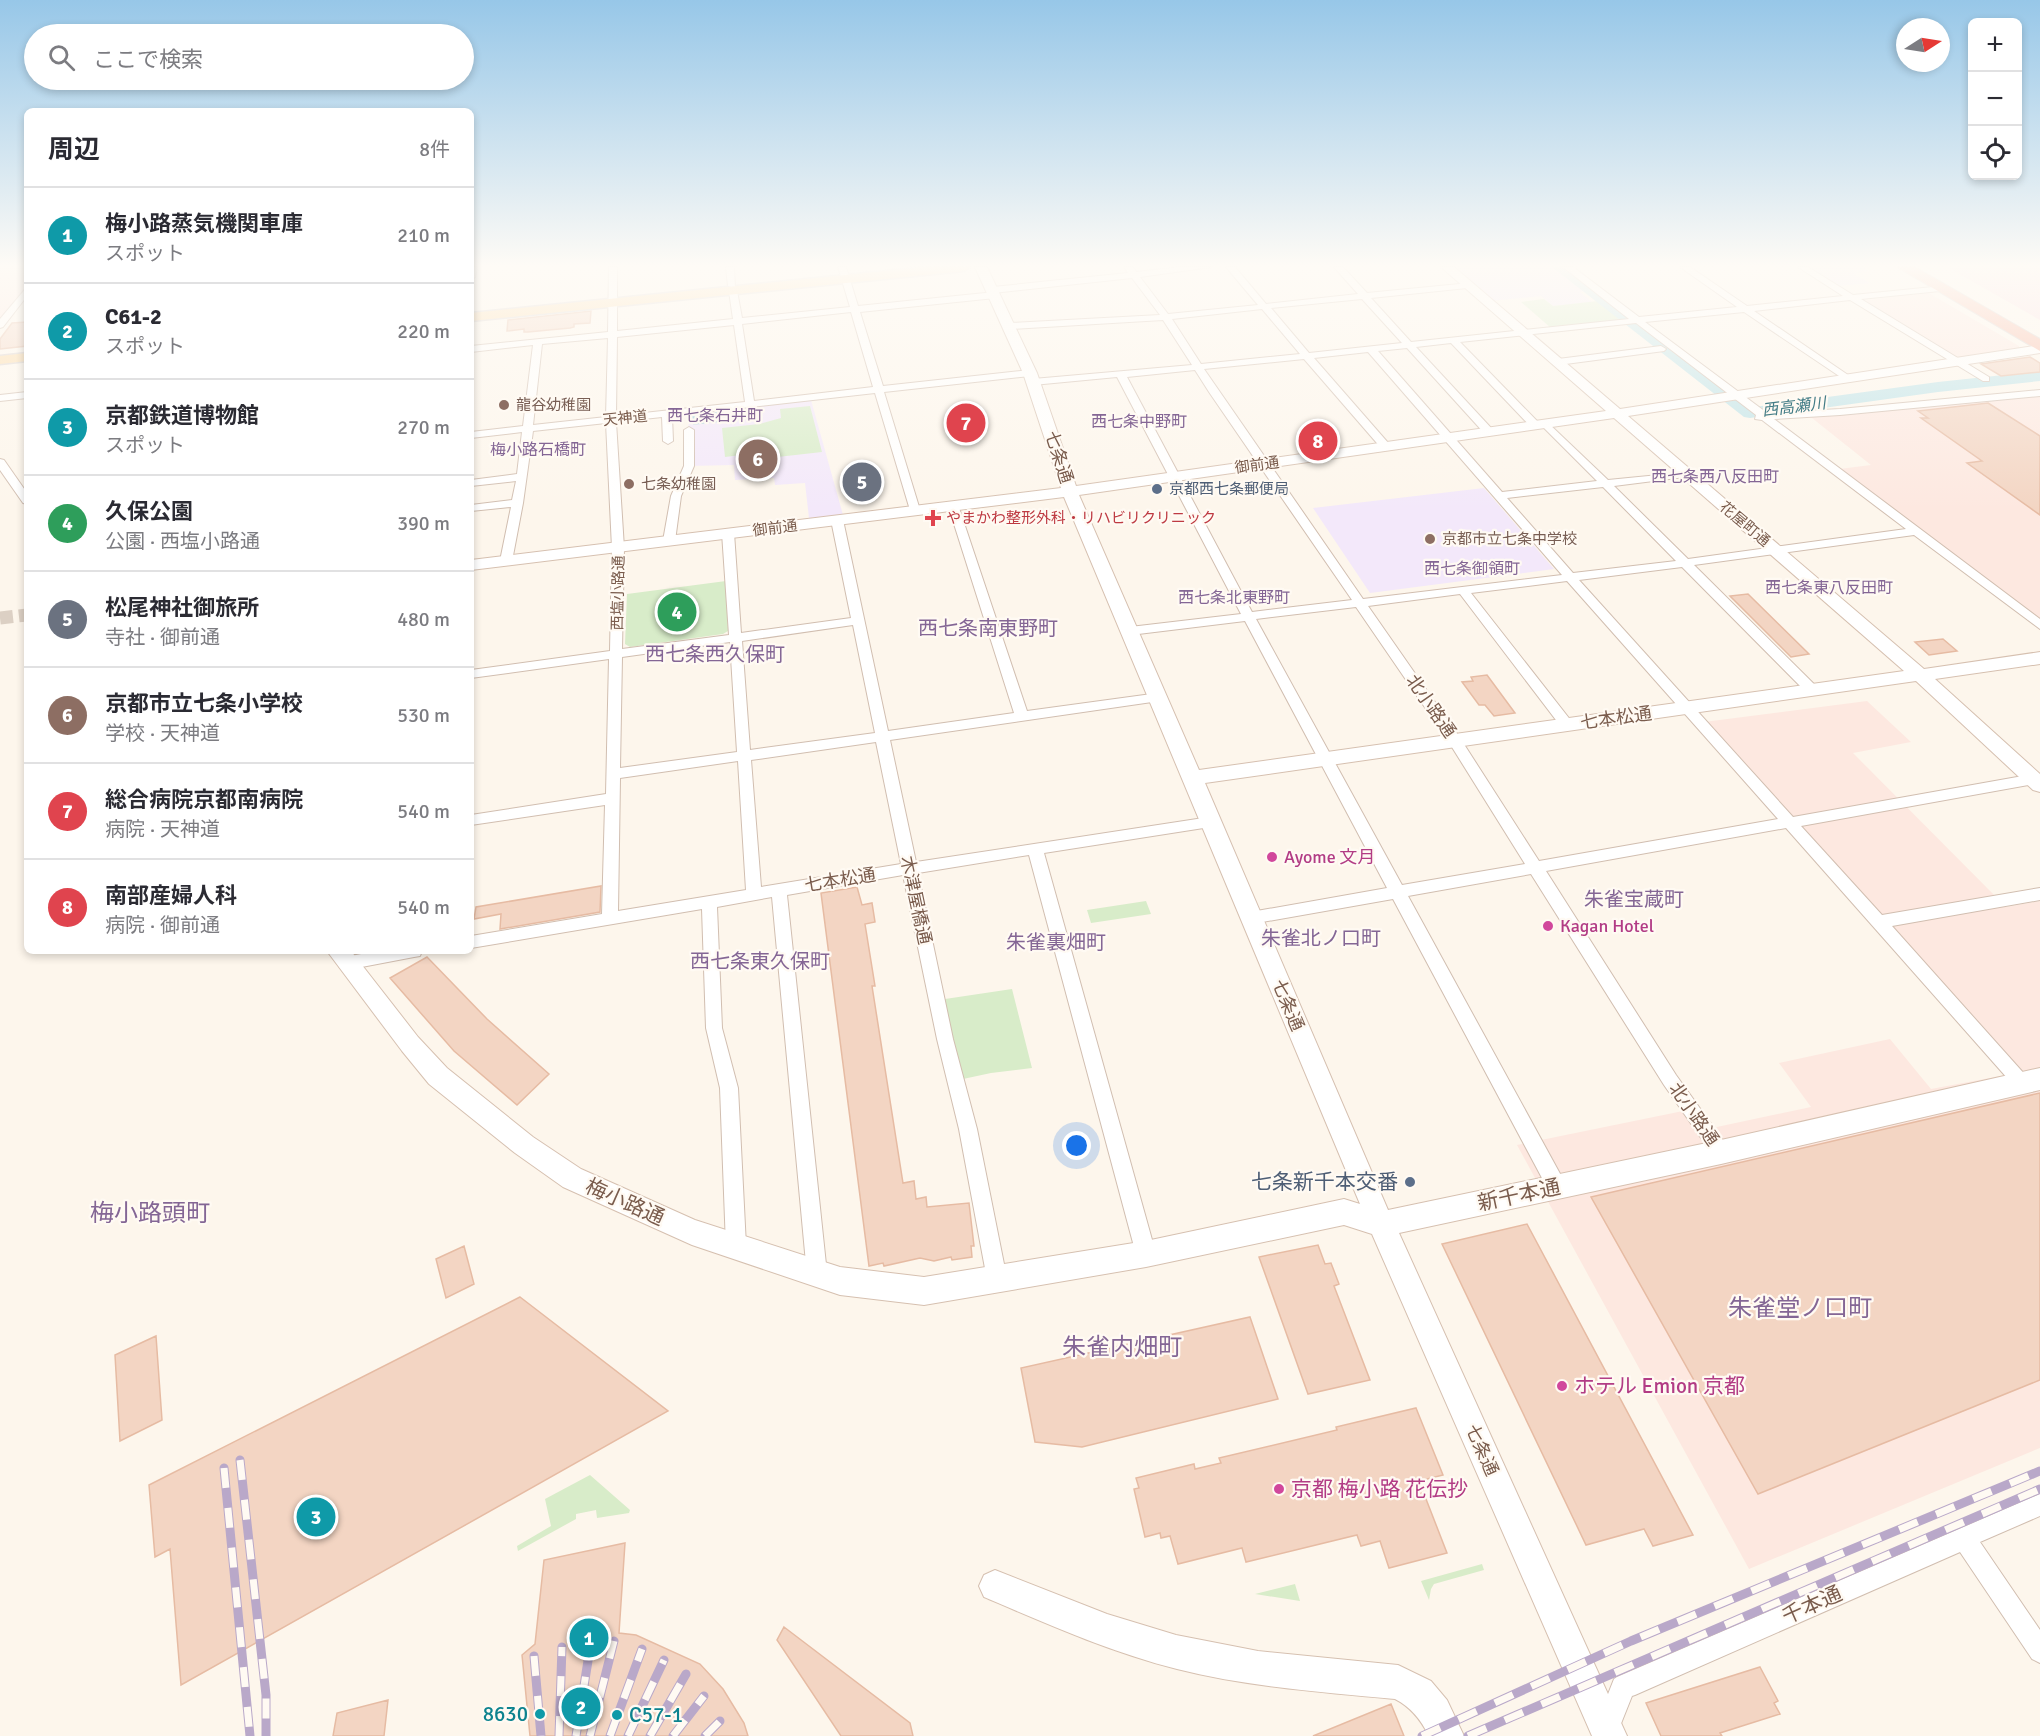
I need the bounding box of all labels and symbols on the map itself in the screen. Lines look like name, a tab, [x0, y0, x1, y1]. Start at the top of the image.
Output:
north arrow	[1896, 18, 1950, 72]
water label: 西高瀬川	[1761, 393, 1829, 421]
place label: 龍谷幼稚園	[516, 396, 591, 414]
marker: 龍谷幼稚園	[497, 398, 511, 412]
pin: 7	[946, 400, 986, 446]
district label: 西七条石井町	[667, 406, 763, 426]
street label: 天神道	[602, 407, 648, 429]
district label: 西七条中野町	[1091, 412, 1187, 432]
pin: 8	[1298, 418, 1338, 464]
street label: 七条通	[1040, 428, 1078, 486]
pin: 6	[738, 436, 777, 482]
district label: 梅小路石橋町	[490, 440, 586, 460]
street label: 御前通	[1233, 453, 1281, 477]
pin: 5	[842, 460, 882, 504]
district label: 西七条西八反田町	[1651, 467, 1779, 487]
place label: 七条幼稚園	[641, 475, 716, 493]
marker: 七条幼稚園	[622, 477, 636, 491]
place label: 京都西七条郵便局	[1169, 480, 1289, 498]
marker: 京都西七条郵便局	[1150, 482, 1164, 496]
street label: 花屋町通	[1716, 498, 1774, 550]
marker: やまかわ整形外科・リハビリクリニック	[924, 509, 942, 527]
place label: やまかわ整形外科・リハビリクリニック	[946, 509, 1216, 527]
street label: 御前通	[752, 516, 798, 540]
place label: 京都市立七条中学校	[1442, 530, 1577, 548]
marker: 京都市立七条中学校	[1423, 532, 1437, 546]
street label: 西塩小路通	[608, 555, 628, 631]
district label: 西七条御領町	[1424, 559, 1520, 579]
district label: 西七条東八反田町	[1765, 578, 1893, 598]
district label: 西七条北東野町	[1178, 588, 1290, 608]
pin: 4	[658, 590, 696, 634]
district label: 西七条南東野町	[918, 616, 1058, 641]
district label: 西七条西久保町	[645, 642, 785, 667]
street label: 北小路通	[1401, 670, 1461, 742]
street label: 七本松通	[1579, 702, 1653, 734]
place label: Ayome 文月	[1284, 846, 1376, 868]
marker: Ayome 文月	[1265, 850, 1279, 864]
street label: 木津屋橋通	[896, 854, 936, 946]
street label: 七本松通	[803, 864, 877, 896]
district label: 朱雀宝蔵町	[1584, 887, 1684, 912]
place label: Kagan Hotel	[1560, 915, 1654, 937]
marker: Kagan Hotel	[1541, 919, 1555, 933]
district label: 朱雀北ノ口町	[1261, 926, 1381, 951]
district label: 朱雀裏畑町	[1006, 930, 1106, 955]
district label: 西七条東久保町	[690, 949, 830, 974]
street label: 七条通	[1267, 976, 1309, 1034]
street label: 北小路通	[1664, 1078, 1724, 1150]
your location	[1062, 1131, 1091, 1160]
place label: 七条新千本交番	[1251, 1169, 1398, 1195]
street label: 梅小路通	[581, 1173, 669, 1231]
street label: 新千本通	[1475, 1174, 1563, 1216]
marker: 七条新千本交番	[1403, 1175, 1417, 1189]
district label: 梅小路頭町	[90, 1198, 210, 1228]
district label: 朱雀堂ノ口町	[1728, 1293, 1872, 1323]
district label: 朱雀内畑町	[1062, 1332, 1182, 1362]
place label: ホテル Emion 京都	[1574, 1373, 1745, 1399]
marker: ホテル Emion 京都	[1555, 1379, 1569, 1393]
street label: 七条通	[1461, 1421, 1503, 1479]
place label: 京都 梅小路 花伝抄	[1291, 1476, 1468, 1502]
marker: 京都 梅小路 花伝抄	[1272, 1482, 1286, 1496]
pin: 3	[296, 1494, 336, 1540]
street label: 千本通	[1778, 1580, 1846, 1630]
pin: 1	[570, 1616, 608, 1660]
pin: 2	[562, 1684, 600, 1730]
place label: 8630	[483, 1701, 528, 1727]
place label: C57-1	[629, 1702, 683, 1728]
marker: 8630	[533, 1707, 547, 1721]
marker: C57-1	[610, 1708, 624, 1722]

